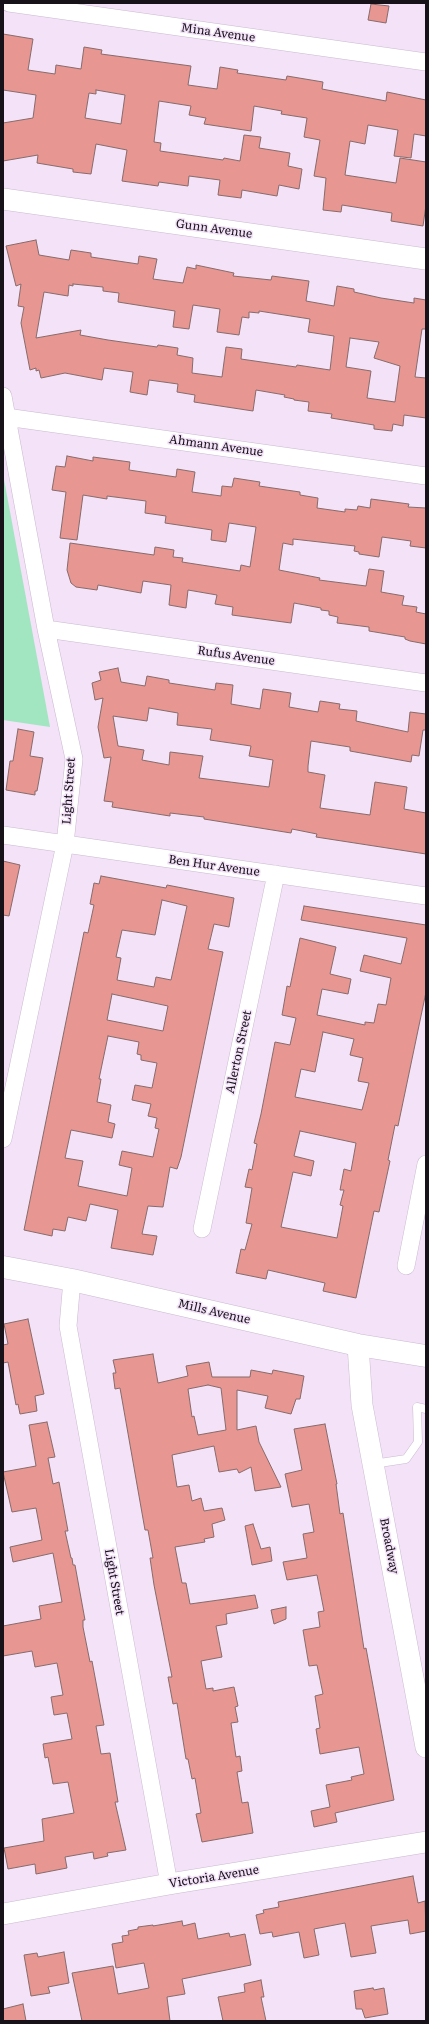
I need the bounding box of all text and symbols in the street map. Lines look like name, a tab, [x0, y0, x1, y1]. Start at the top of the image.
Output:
street label: Mina Avenue	[180, 21, 256, 45]
street label: Gunn Avenue	[175, 217, 253, 241]
street label: Ahmann Avenue	[168, 432, 264, 460]
street label: Rufus Avenue	[196, 643, 276, 669]
street label: Light Street	[59, 757, 79, 825]
street label: Ben Hur Avenue	[167, 852, 261, 880]
street label: Allerton Street	[223, 1009, 255, 1095]
street label: Mills Avenue	[176, 1297, 252, 1327]
street label: Broadway	[376, 1517, 402, 1575]
street label: Light Street	[101, 1548, 127, 1616]
street label: Victoria Avenue	[168, 1863, 260, 1891]

